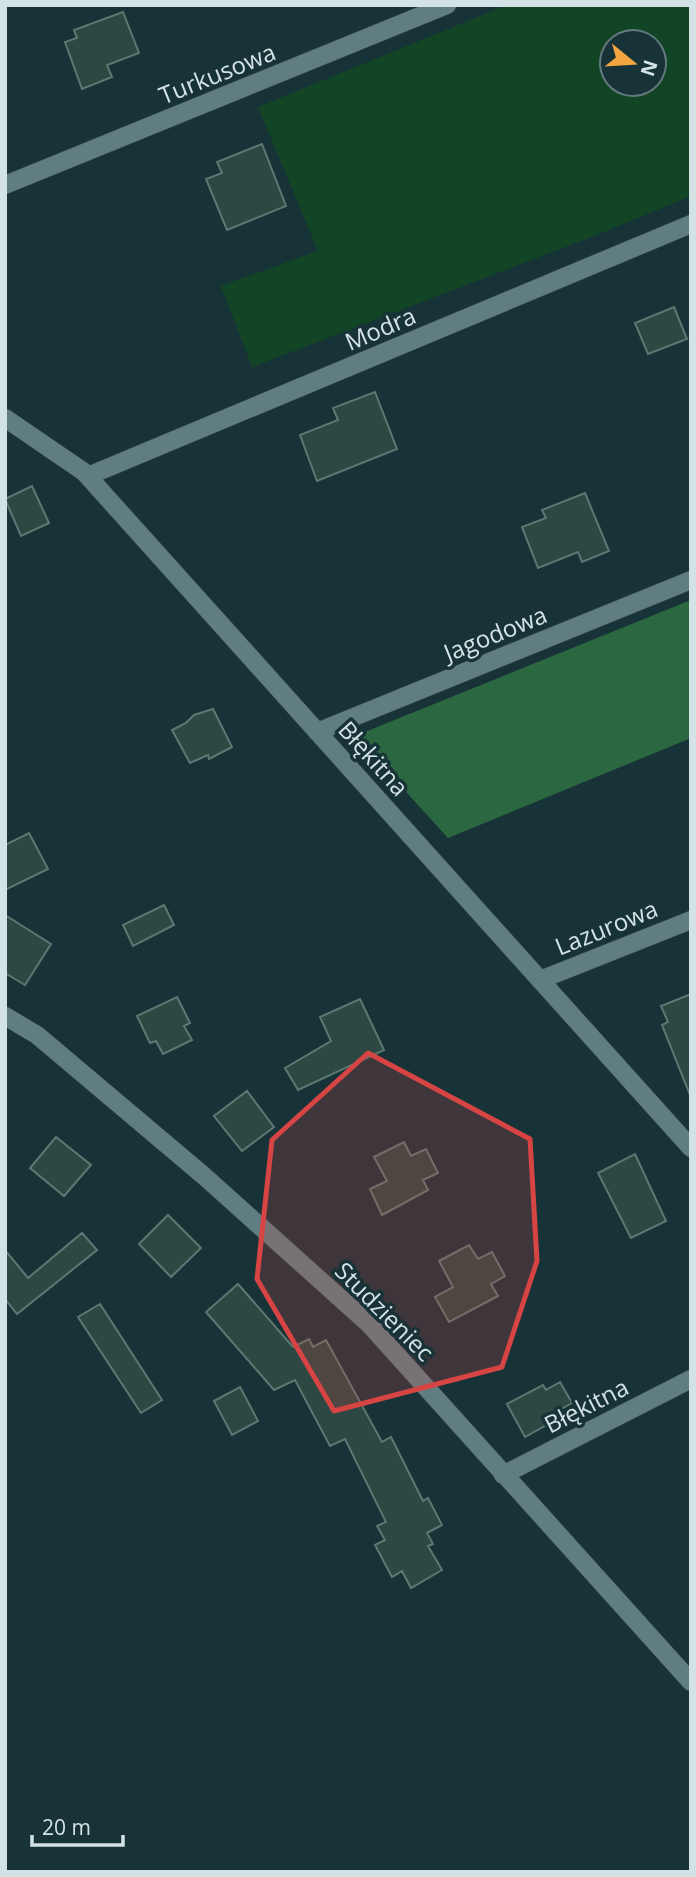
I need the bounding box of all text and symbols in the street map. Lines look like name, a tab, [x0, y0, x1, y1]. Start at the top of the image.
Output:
north arrow	[598, 28, 668, 98]
street label: Turkusowa	[154, 35, 280, 111]
text: N	[634, 57, 664, 80]
street label: Modra	[340, 298, 420, 358]
street label: Jagodowa	[437, 597, 551, 669]
street label: Błękitna	[332, 713, 416, 803]
street label: Lazurowa	[550, 891, 662, 963]
street label: Studzieniec	[328, 1254, 442, 1368]
street label: Błękitna	[538, 1370, 634, 1440]
scale bar	[32, 1804, 122, 1848]
text: 20 m	[42, 1813, 91, 1841]

